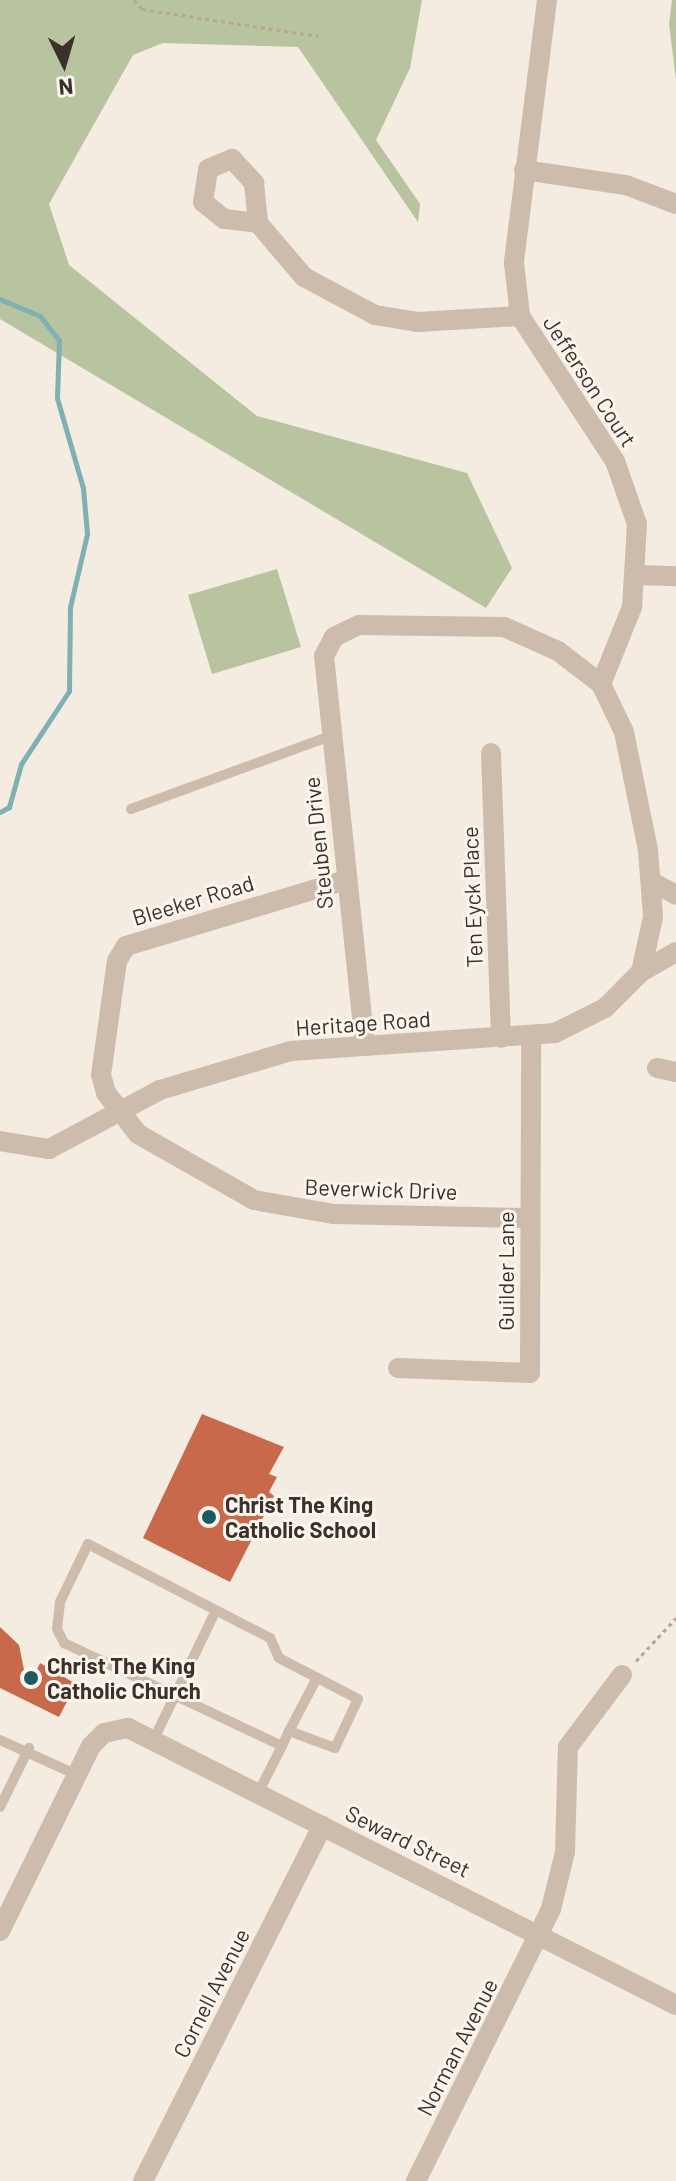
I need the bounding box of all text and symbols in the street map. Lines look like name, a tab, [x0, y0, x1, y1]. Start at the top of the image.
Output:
north arrow	[24, 24, 104, 104]
text: N	[58, 74, 75, 101]
street label: Jefferson Court	[538, 311, 642, 451]
street label: Steuben Drive	[298, 776, 338, 910]
street label: Ten Eyck Place	[456, 826, 488, 968]
street label: Bleeker Road	[129, 869, 257, 931]
street label: Heritage Road	[294, 1005, 432, 1041]
street label: Beverwick Drive	[304, 1173, 458, 1205]
street label: Guilder Lane	[493, 1211, 519, 1331]
place label: Christ The King Catholic School	[225, 1491, 376, 1542]
marker: Christ The King Catholic School	[200, 1508, 218, 1526]
place label: Christ The King Catholic Church	[47, 1652, 201, 1704]
marker: Christ The King Catholic Church	[22, 1669, 40, 1687]
street label: Seward Street	[341, 1799, 475, 1883]
street label: Cornell Avenue	[167, 1924, 255, 2062]
street label: Norman Avenue	[411, 1974, 503, 2120]

